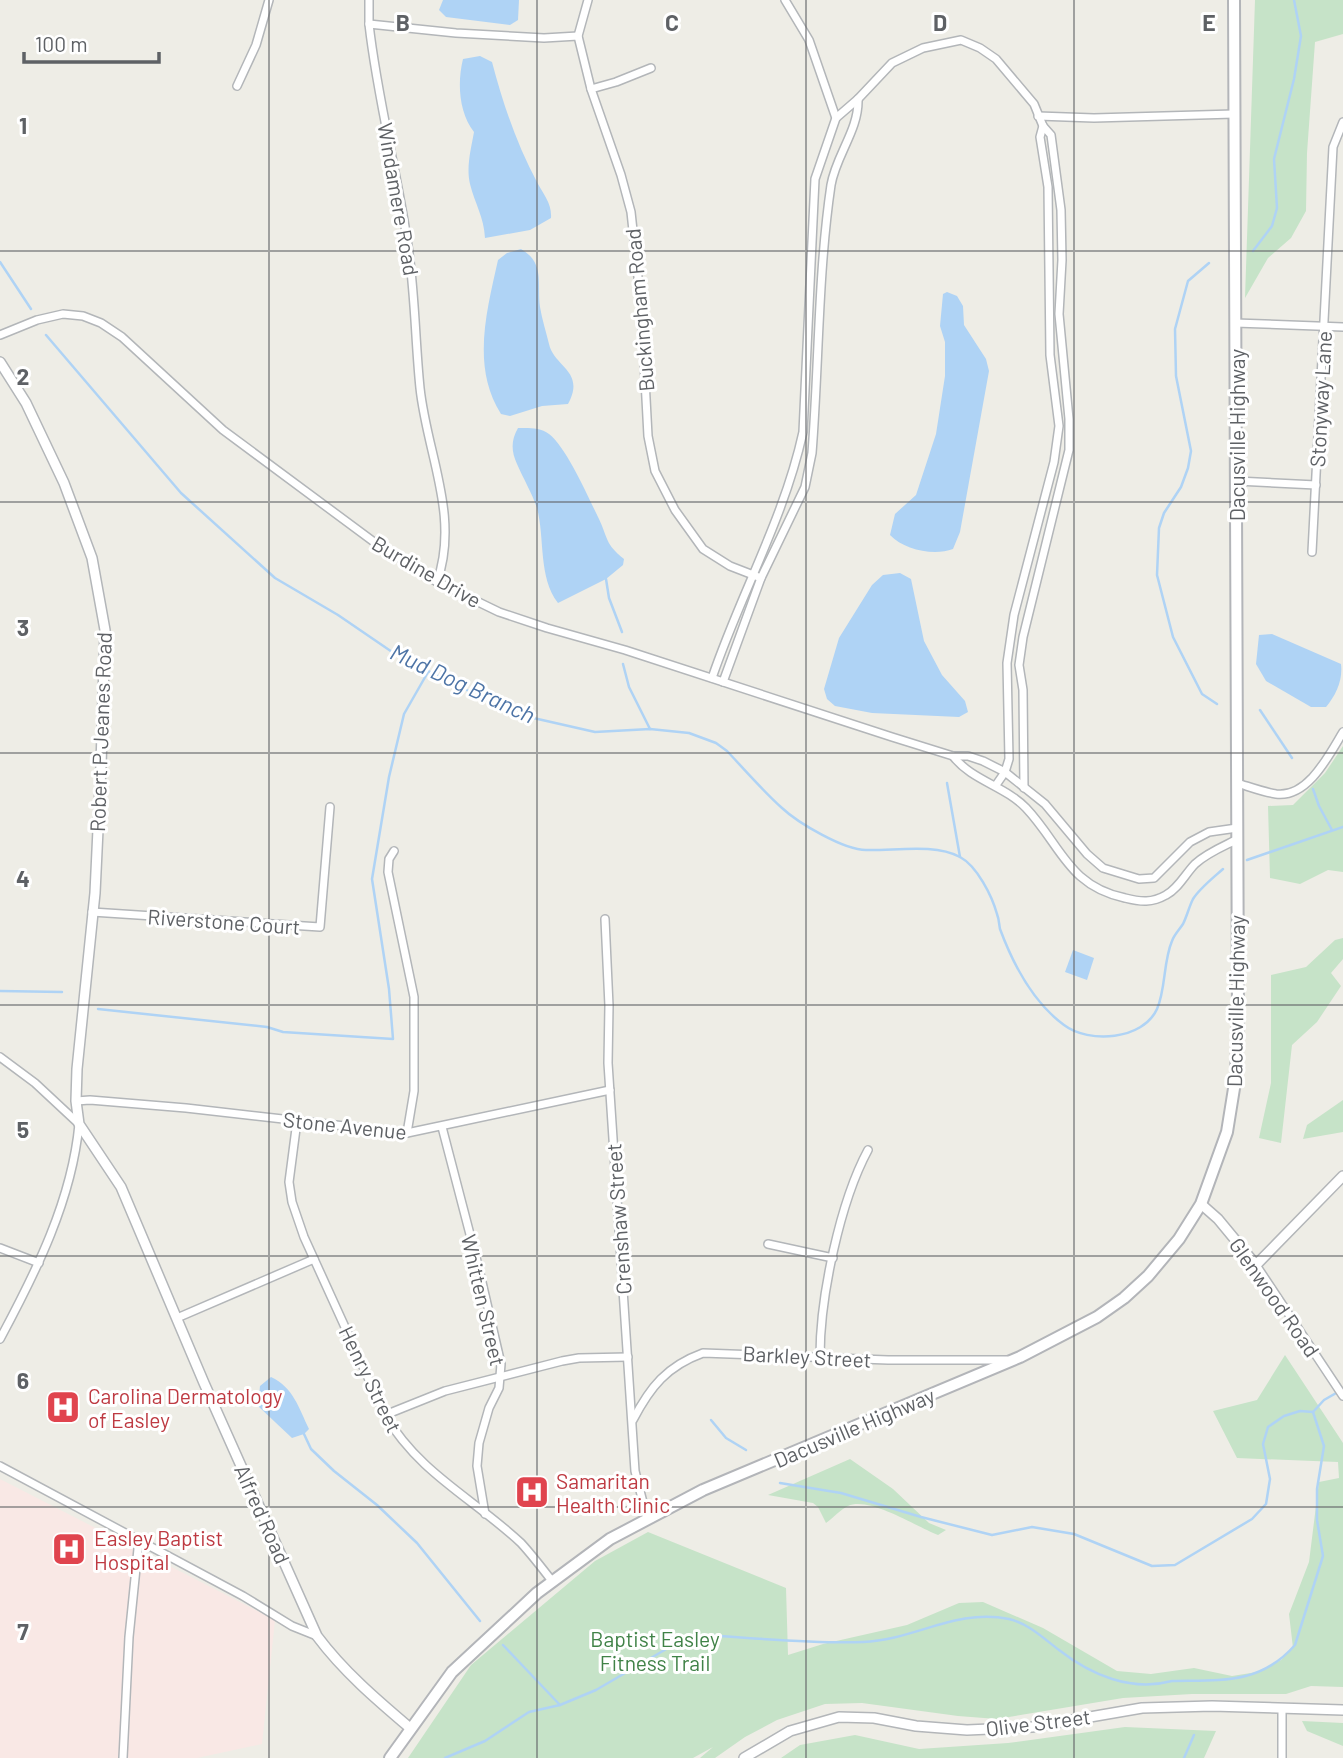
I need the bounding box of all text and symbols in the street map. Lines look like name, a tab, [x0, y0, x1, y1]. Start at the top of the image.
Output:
text: B	[396, 8, 410, 36]
text: C	[665, 8, 679, 36]
text: D	[933, 8, 947, 36]
text: E	[1202, 8, 1216, 36]
scale bar	[24, 21, 159, 65]
text: 100 m	[35, 31, 88, 56]
text: 1	[19, 111, 27, 139]
street label: Windamere Road	[373, 121, 425, 277]
street label: Buckingham Road	[619, 227, 659, 393]
street label: Stonyway Lane	[1304, 330, 1336, 468]
street label: Dacusville Highway	[1224, 349, 1249, 521]
text: 2	[17, 362, 29, 390]
street label: Burdine Drive	[368, 530, 486, 612]
text: 3	[17, 613, 29, 641]
street label: Robert P Jeanes Road	[84, 632, 116, 832]
water label: Mud Dog Branch	[386, 637, 540, 729]
text: 4	[16, 864, 30, 892]
street label: Riverstone Court	[147, 903, 301, 939]
street label: Dacusville Highway	[1221, 914, 1249, 1087]
street label: Stone Avenue	[282, 1106, 408, 1144]
text: 5	[17, 1115, 29, 1143]
street label: Crenshaw Street	[600, 1143, 636, 1295]
street label: Whitten Street	[457, 1232, 511, 1368]
street label: Glenwood Road	[1225, 1233, 1325, 1361]
street label: Henry Street	[334, 1322, 408, 1436]
street label: Barkley Street	[742, 1340, 872, 1372]
text: 6	[17, 1366, 29, 1394]
street label: Dacusville Highway	[770, 1382, 938, 1472]
place label: Carolina Dermatology of Easley	[88, 1383, 283, 1432]
hospital icon: Carolina Dermatology of Easley	[44, 1388, 82, 1426]
street label: Alfred Road	[230, 1461, 296, 1567]
place label: Samaritan Health Clinic	[556, 1468, 670, 1517]
hospital icon: Samaritan Health Clinic	[513, 1473, 551, 1511]
place label: Easley Baptist Hospital	[94, 1525, 223, 1574]
hospital icon: Easley Baptist Hospital	[50, 1530, 88, 1568]
text: 7	[17, 1617, 29, 1645]
park label: Baptist Easley Fitness Trail	[590, 1626, 720, 1675]
street label: Olive Street	[984, 1703, 1092, 1741]

